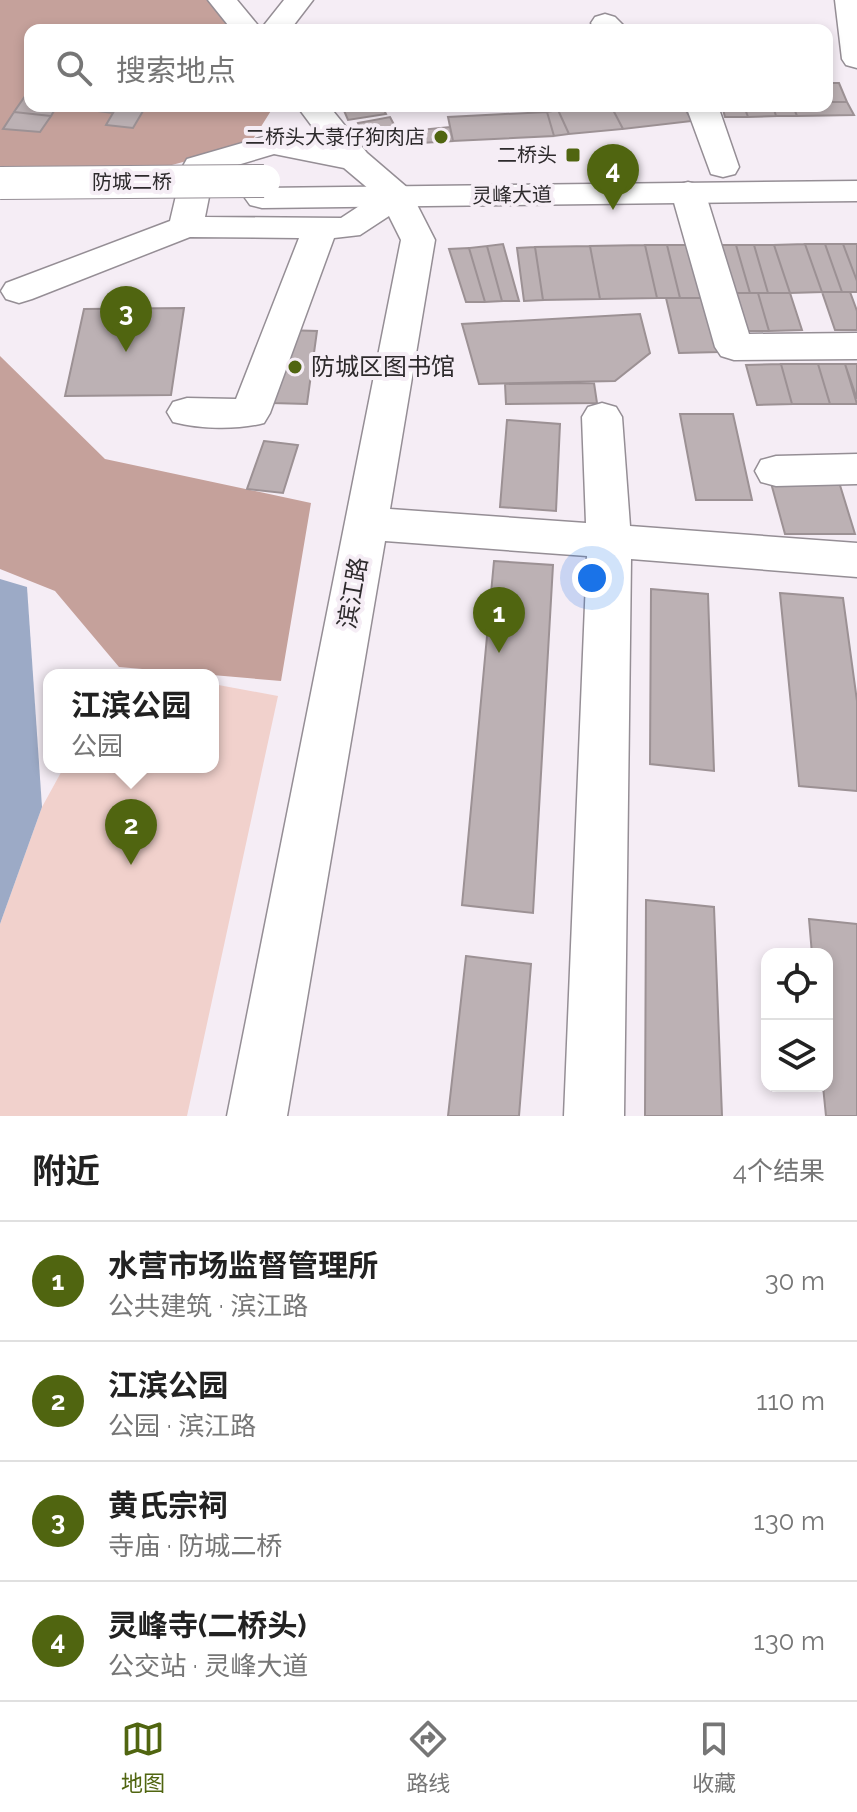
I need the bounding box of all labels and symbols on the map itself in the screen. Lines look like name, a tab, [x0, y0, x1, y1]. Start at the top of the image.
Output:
place label: 二桥头大菉仔狗肉店	[245, 125, 425, 149]
marker: 二桥头大菉仔狗肉店	[432, 128, 450, 146]
place label: 二桥头	[497, 143, 557, 167]
pin: 4	[587, 144, 639, 210]
marker: 二桥头	[564, 146, 582, 164]
street label: 防城二桥	[92, 170, 172, 194]
street label: 灵峰大道	[472, 182, 552, 208]
pin: 3	[100, 286, 152, 352]
place label: 防城区图书馆	[311, 352, 455, 381]
marker: 防城区图书馆	[286, 358, 304, 376]
street label: 滨江路	[332, 555, 373, 631]
your location	[572, 558, 612, 598]
pin: 1	[473, 587, 525, 653]
pin: 2	[105, 799, 157, 865]

